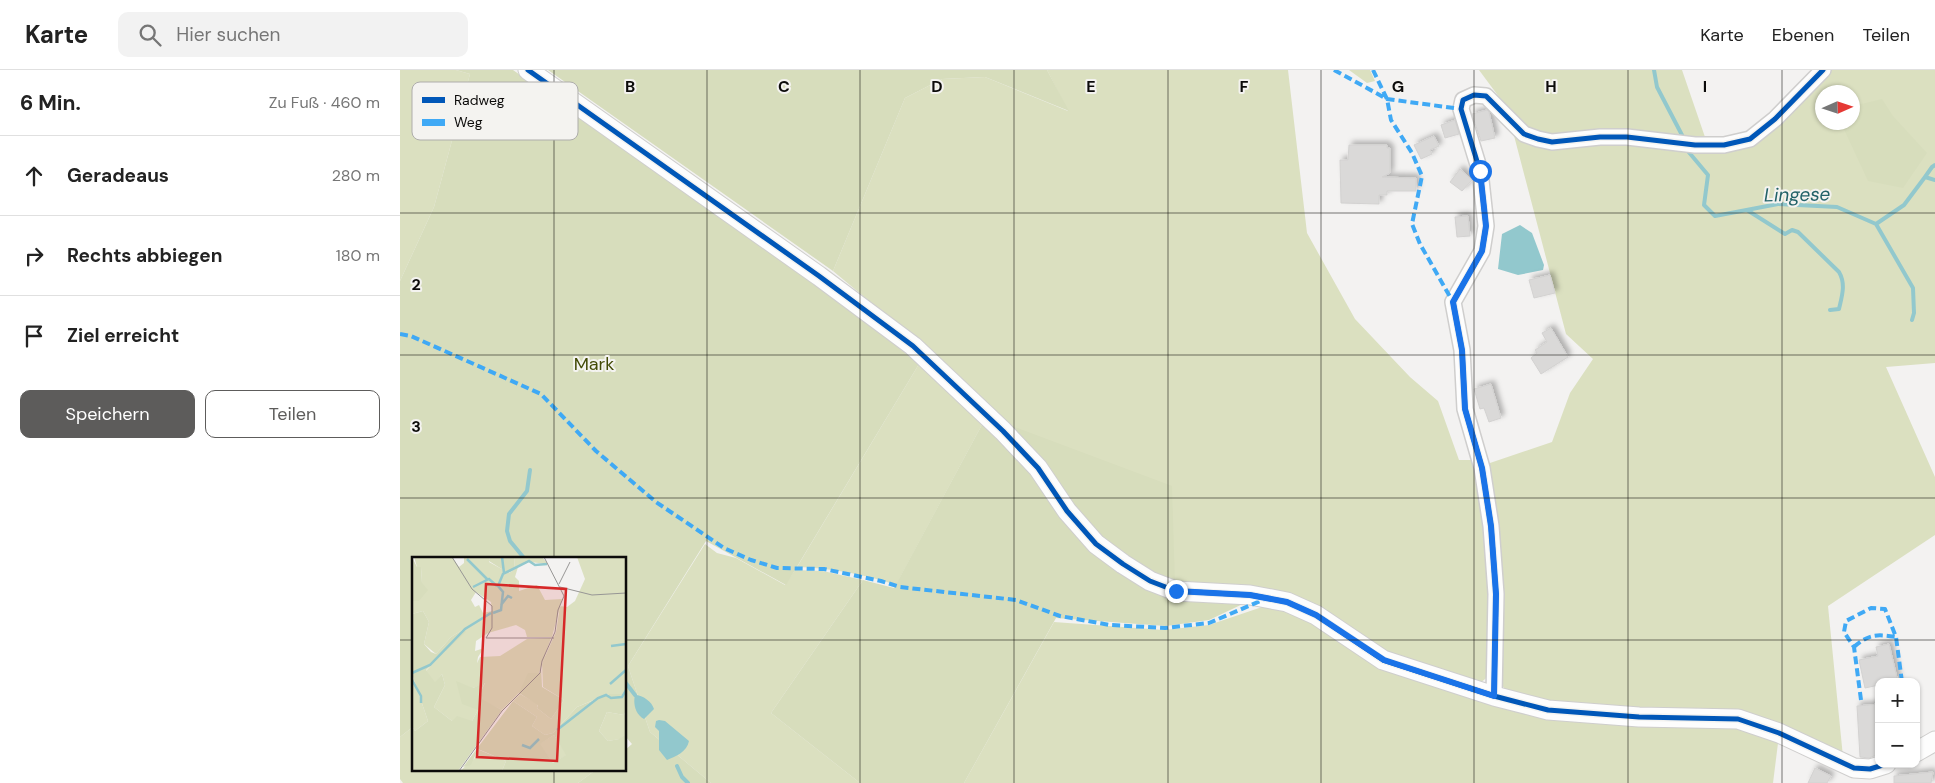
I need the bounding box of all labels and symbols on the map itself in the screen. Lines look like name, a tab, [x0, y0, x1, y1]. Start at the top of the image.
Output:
text: B	[625, 76, 635, 97]
text: C	[778, 76, 790, 97]
text: D	[931, 76, 943, 97]
text: E	[1086, 76, 1096, 97]
text: F	[1240, 76, 1249, 97]
text: G	[1392, 76, 1404, 97]
text: H	[1545, 76, 1557, 97]
text: I	[1703, 76, 1707, 97]
legend	[412, 82, 578, 140]
north arrow	[1815, 85, 1860, 130]
text: Radweg	[454, 91, 505, 109]
text: Weg	[454, 113, 483, 131]
route start	[1469, 160, 1492, 183]
water label: Lingese	[1764, 181, 1831, 208]
text: 2	[411, 274, 421, 295]
park label: Mark	[574, 352, 614, 376]
text: 3	[411, 416, 421, 437]
inset map	[412, 557, 626, 770]
route end	[1165, 580, 1188, 603]

